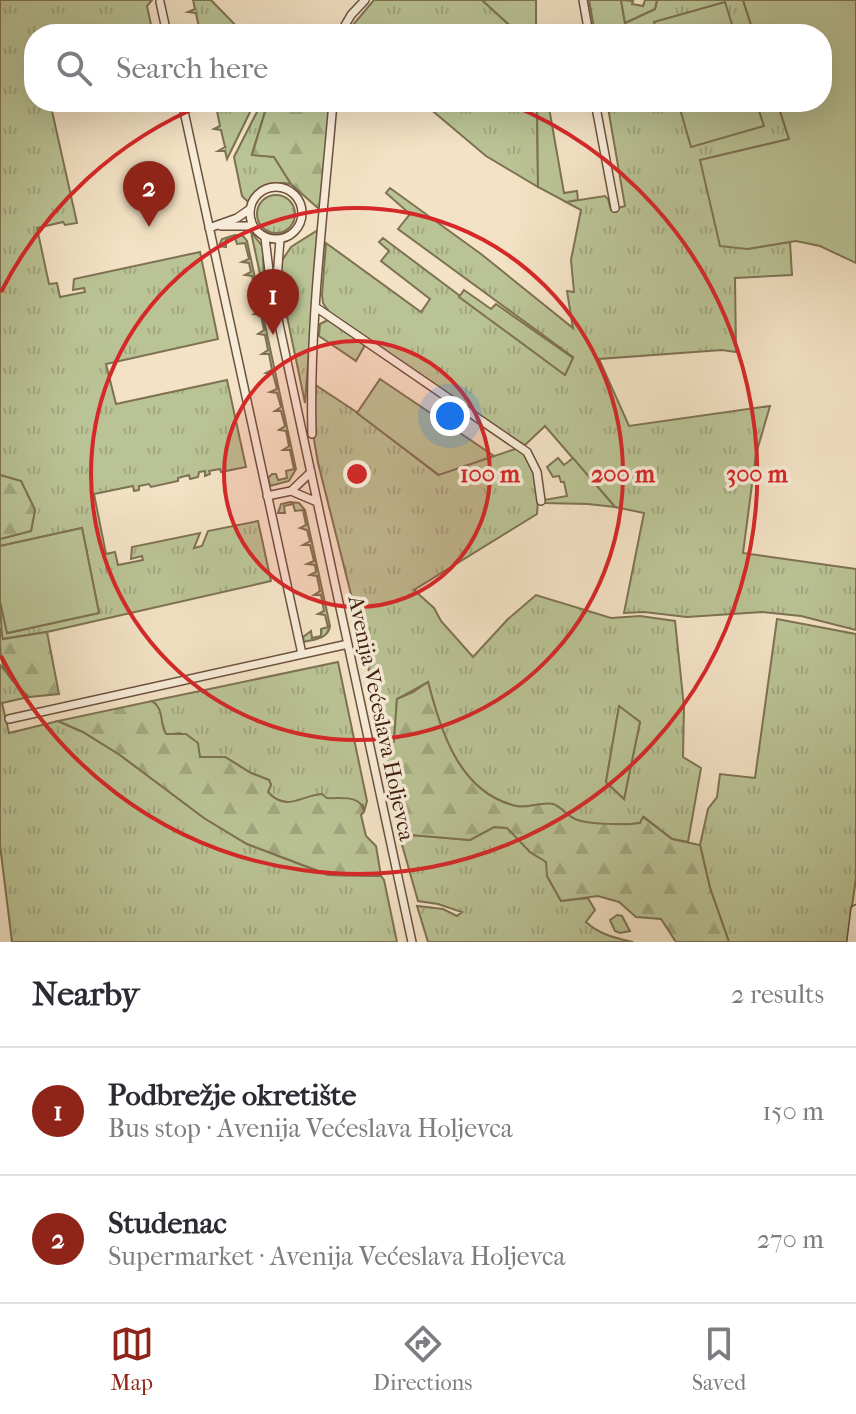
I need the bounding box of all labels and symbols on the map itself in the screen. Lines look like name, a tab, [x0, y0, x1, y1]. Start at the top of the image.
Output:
pin: 2	[123, 161, 175, 227]
pin: 1	[247, 269, 299, 335]
your location	[430, 396, 470, 436]
centre of rings	[343, 460, 371, 488]
text: 100 m	[460, 460, 521, 488]
text: 200 m	[591, 460, 656, 488]
text: 300 m	[726, 460, 789, 488]
street label: Avenija Većeslava Holjevca	[342, 592, 420, 844]

